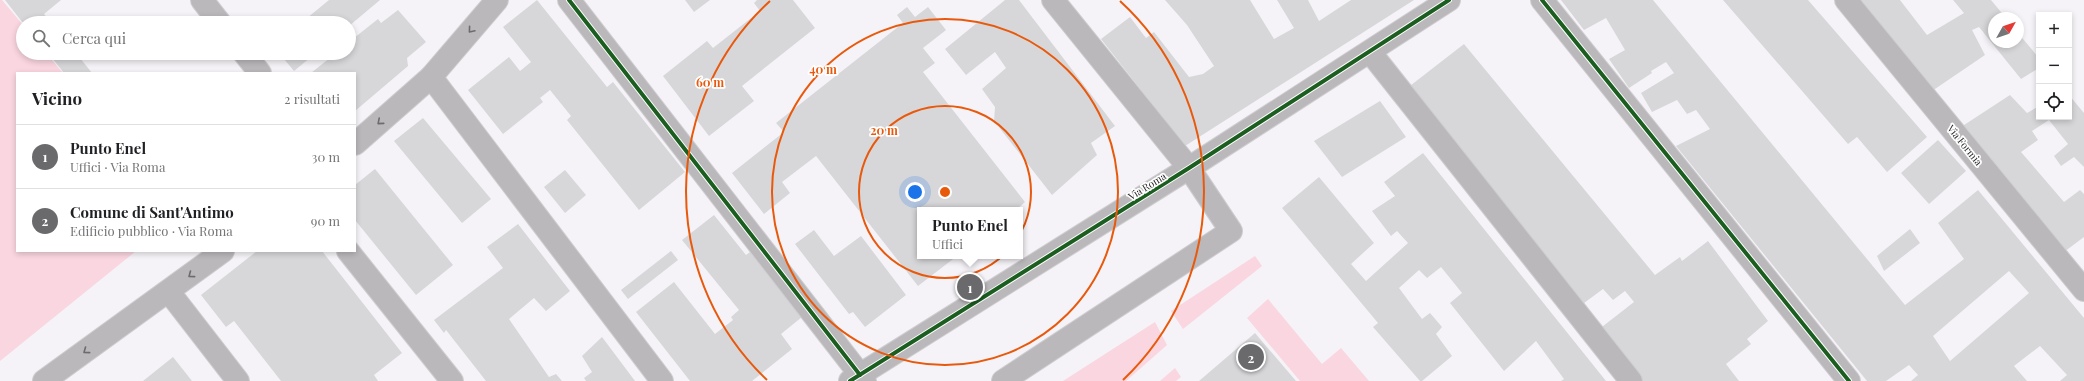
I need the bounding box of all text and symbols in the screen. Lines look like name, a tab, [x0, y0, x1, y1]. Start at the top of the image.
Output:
north arrow	[1988, 12, 2024, 48]
map controls	[2036, 12, 2072, 120]
button: +	[2036, 12, 2072, 48]
search box	[16, 16, 356, 60]
one-way arrow	[469, 25, 476, 32]
icon: search	[30, 27, 52, 49]
text: Cerca qui	[62, 28, 126, 48]
button: −	[2036, 48, 2072, 84]
text: 40 m	[809, 61, 837, 77]
text: 60 m	[696, 74, 724, 90]
button: locate	[2036, 84, 2072, 120]
text: Vicino	[32, 87, 82, 109]
text: 2 risultati	[284, 90, 340, 107]
one-way arrow	[377, 117, 385, 124]
street label: Via Formia	[1944, 121, 1986, 168]
text: 20 m	[870, 122, 898, 138]
text: Punto Enel	[70, 138, 146, 158]
text: 1	[43, 148, 47, 165]
text: 30 m	[312, 148, 340, 165]
text: Uffici · Via Roma	[70, 158, 165, 175]
street label: Via Roma	[1125, 169, 1169, 204]
your location	[905, 182, 925, 202]
centre of rings	[938, 185, 952, 199]
text: Comune di Sant'Antimo	[70, 202, 234, 222]
popup	[917, 207, 1023, 259]
text: 2	[42, 212, 48, 229]
text: 90 m	[311, 212, 340, 229]
text: Punto Enel	[932, 215, 1008, 235]
text: Edificio pubblico · Via Roma	[70, 222, 233, 239]
text: Uffici	[932, 235, 963, 252]
one-way arrow	[189, 270, 196, 277]
pin: 1	[957, 272, 983, 302]
pin: 2	[1238, 342, 1264, 372]
one-way arrow	[83, 346, 90, 354]

